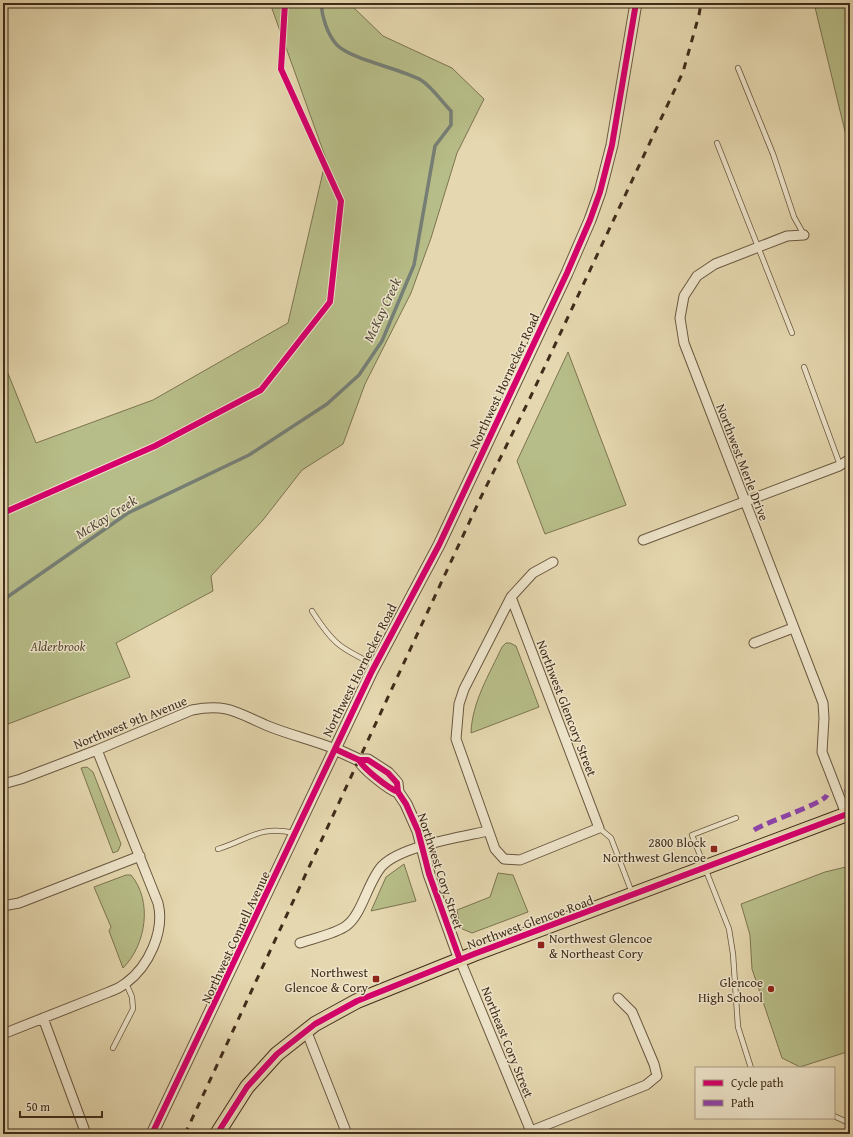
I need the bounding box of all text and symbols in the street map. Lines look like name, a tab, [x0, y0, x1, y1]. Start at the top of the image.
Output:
water label: McKay Creek	[358, 274, 406, 346]
street label: Northwest Hornecker Road	[465, 310, 544, 452]
street label: Northwest Merle Drive	[711, 401, 774, 523]
water label: McKay Creek	[71, 490, 141, 544]
street label: Northwest Hornecker Road	[317, 600, 401, 740]
park label: Alderbrook	[30, 637, 86, 656]
street label: Northwest Glencory Street	[532, 637, 601, 780]
street label: Northwest 9th Avenue	[71, 691, 190, 754]
street label: Northwest Cory Street	[413, 811, 468, 932]
place label: 2800 Block Northwest Glencoe	[603, 833, 706, 867]
marker: 2800 Block Northwest Glencoe	[709, 844, 719, 854]
street label: Northwest Connell Avenue	[196, 868, 275, 1007]
street label: Northwest Glencoe Road	[464, 891, 596, 954]
place label: Northwest Glencoe & Northeast Cory	[549, 929, 652, 963]
marker: Northwest Glencoe & Northeast Cory	[536, 940, 546, 950]
place label: Northwest Glencoe & Cory	[285, 963, 369, 997]
place label: Glencoe High School	[698, 973, 763, 1007]
marker: Northwest Glencoe & Cory	[371, 974, 381, 984]
street label: Northeast Cory Street	[477, 984, 539, 1101]
marker: Glencoe High School	[766, 984, 776, 994]
legend	[695, 1067, 835, 1119]
text: Cycle path	[731, 1074, 784, 1091]
scale bar	[20, 1093, 102, 1119]
text: Path	[731, 1094, 754, 1111]
text: 50 m	[26, 1098, 50, 1115]

